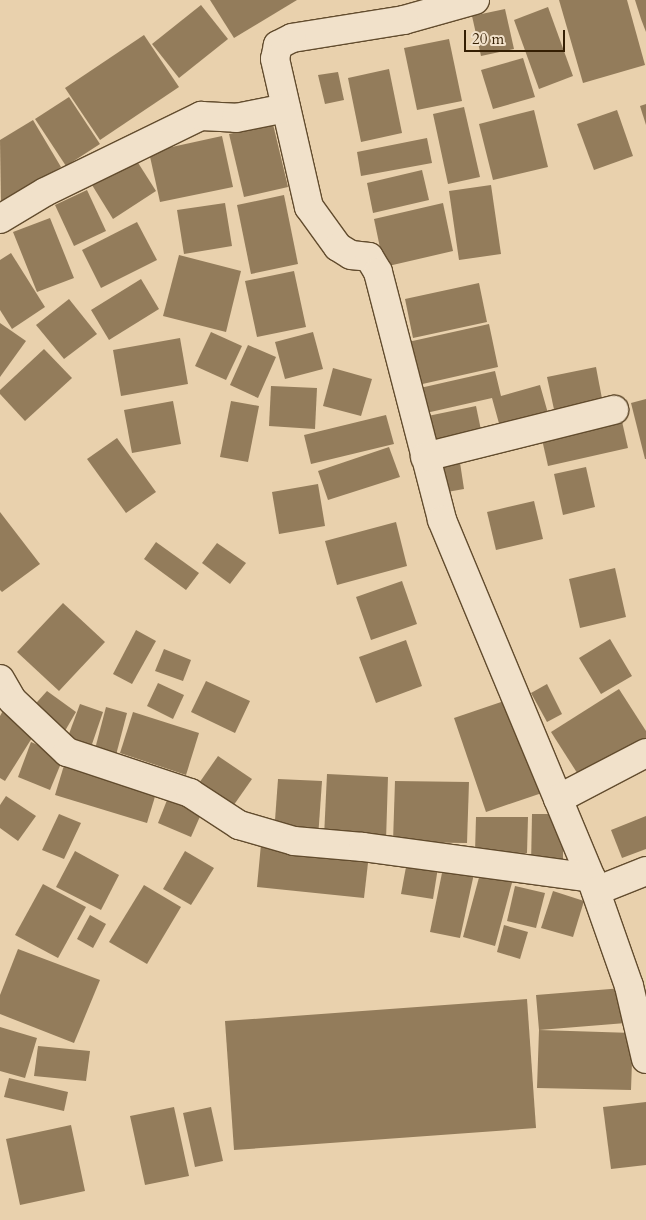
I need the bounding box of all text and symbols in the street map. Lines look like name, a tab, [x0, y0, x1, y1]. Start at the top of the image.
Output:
scale bar	[466, 20, 567, 52]
text: 20 m	[472, 29, 504, 49]

